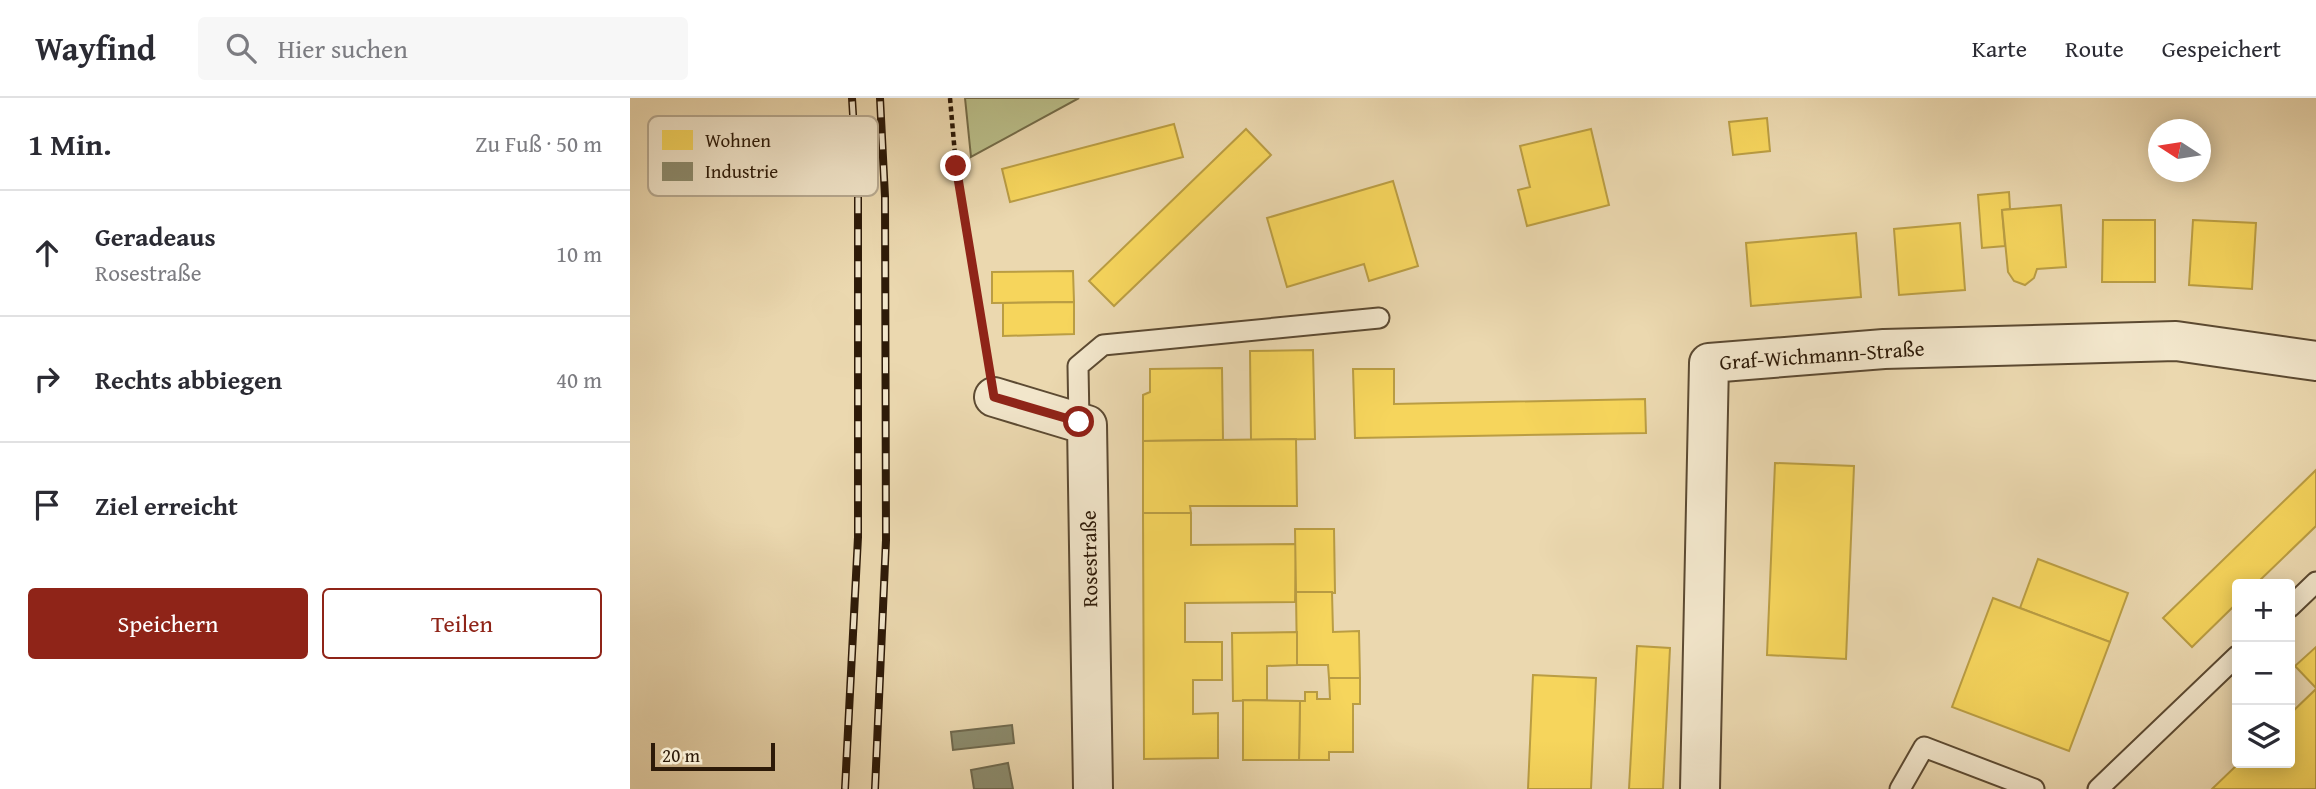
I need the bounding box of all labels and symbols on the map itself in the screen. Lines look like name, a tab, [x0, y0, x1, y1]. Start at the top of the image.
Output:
legend	[648, 116, 878, 196]
north arrow	[2148, 119, 2211, 182]
text: Wohnen	[705, 126, 771, 154]
route end	[940, 150, 971, 181]
text: Industrie	[705, 157, 778, 185]
street label: Graf-Wichmann-Straße	[1719, 332, 1926, 378]
route start	[1063, 406, 1094, 437]
street label: Rosestraße	[1073, 510, 1105, 608]
scale bar	[651, 740, 775, 772]

